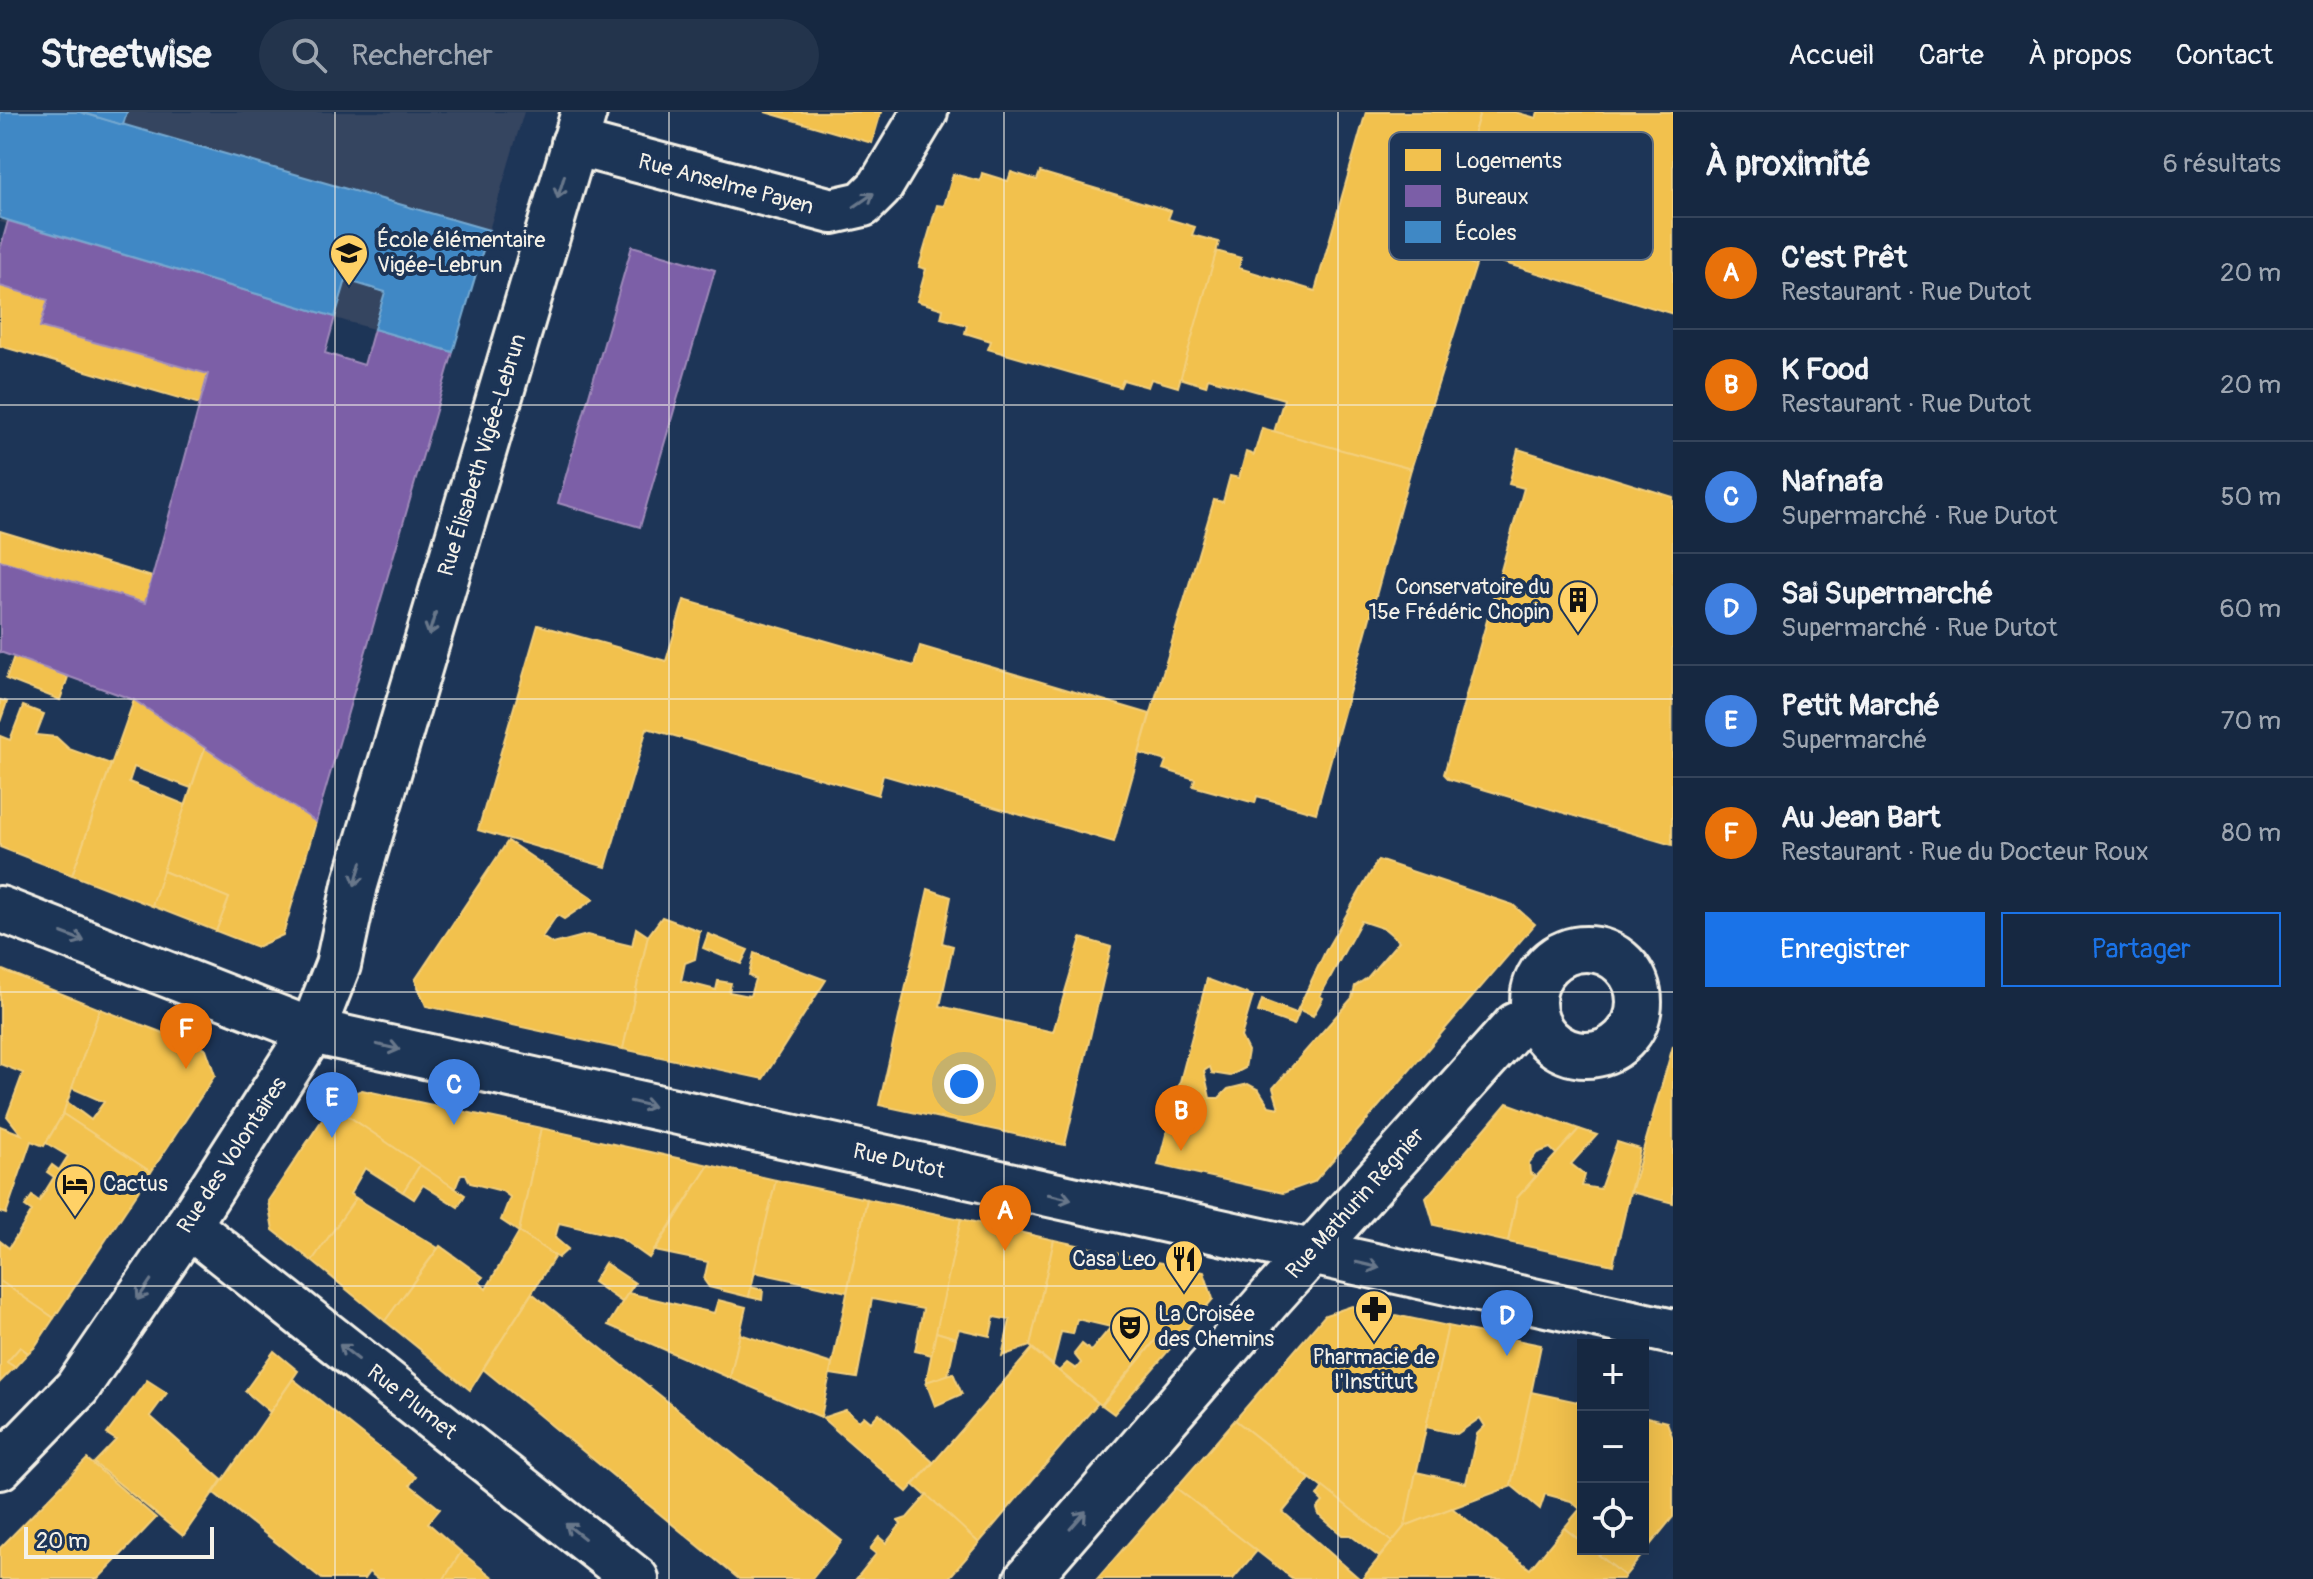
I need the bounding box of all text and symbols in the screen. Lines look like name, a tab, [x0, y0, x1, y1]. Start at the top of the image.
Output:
search box	[259, 19, 819, 91]
text: Streetwise	[40, 31, 211, 79]
icon: search	[287, 33, 331, 77]
text: Rechercher	[351, 37, 493, 74]
text: Accueil	[1788, 38, 1875, 73]
text: Carte	[1919, 38, 1984, 73]
text: À propos	[2028, 38, 2132, 73]
text: Contact	[2176, 38, 2273, 73]
legend	[1389, 132, 1653, 260]
text: À proximité	[1705, 143, 1871, 186]
street label: Rue Anselme Payen	[635, 147, 817, 221]
text: Logements	[1455, 147, 1562, 175]
text: 6 résultats	[2163, 148, 2281, 180]
one-way arrow	[553, 173, 568, 199]
text: Bureaux	[1455, 183, 1529, 211]
one-way arrow	[853, 192, 874, 209]
text: Écoles	[1455, 219, 1516, 247]
place label: École élémentaire Vigée-Lebrun	[377, 226, 545, 279]
school or university icon: École élémentaire Vigée-Lebrun	[328, 232, 370, 287]
text: C'est Prêt	[1781, 239, 1907, 276]
text: A	[1723, 257, 1739, 289]
text: 20 m	[2220, 257, 2281, 289]
text: Restaurant · Rue Dutot	[1781, 276, 2031, 308]
street label: Rue Élisabeth Vigée-Lebrun	[432, 330, 532, 580]
text: K Food	[1781, 351, 1869, 388]
text: B	[1724, 369, 1738, 401]
text: 20 m	[2220, 369, 2281, 401]
text: Restaurant · Rue Dutot	[1781, 388, 2031, 420]
text: Nafnafa	[1781, 463, 1883, 500]
text: C	[1723, 481, 1739, 513]
text: 50 m	[2220, 481, 2281, 513]
text: Supermarché · Rue Dutot	[1781, 500, 2057, 532]
place label: Conservatoire du 15e Frédéric Chopin	[1368, 573, 1550, 626]
text: Sai Supermarché	[1781, 575, 1993, 612]
building icon: Conservatoire du 15e Frédéric Chopin	[1557, 579, 1599, 634]
text: D	[1723, 593, 1739, 625]
text: 60 m	[2219, 593, 2281, 625]
one-way arrow	[424, 610, 439, 636]
text: Supermarché · Rue Dutot	[1781, 612, 2057, 644]
text: Petit Marché	[1781, 687, 1940, 724]
text: E	[1724, 705, 1738, 737]
text: 70 m	[2221, 705, 2281, 737]
text: Supermarché	[1781, 724, 1927, 756]
text: Au Jean Bart	[1781, 799, 1940, 836]
text: F	[1723, 817, 1739, 849]
text: 80 m	[2221, 817, 2281, 849]
text: Restaurant · Rue du Docteur Roux	[1781, 836, 2149, 868]
one-way arrow	[350, 860, 365, 886]
button: Enregistrer	[1705, 912, 1985, 987]
button: Partager	[2001, 912, 2281, 987]
one-way arrow	[60, 931, 85, 945]
pin: F	[160, 1003, 212, 1069]
one-way arrow	[375, 1040, 401, 1055]
pin: C	[428, 1059, 480, 1125]
your location	[944, 1064, 984, 1104]
street label: Rue des Volontaires	[171, 1071, 293, 1239]
pin: E	[306, 1072, 358, 1138]
pin: B	[1155, 1085, 1207, 1151]
one-way arrow	[629, 1097, 654, 1112]
street label: Rue Mathurin Régnier	[1280, 1121, 1431, 1285]
street label: Rue Dutot	[850, 1137, 948, 1185]
hotel icon: Cactus	[54, 1163, 96, 1218]
place label: Cactus	[103, 1170, 168, 1198]
pin: A	[979, 1185, 1031, 1251]
one-way arrow	[1047, 1190, 1072, 1205]
restaurant icon: Casa Leo	[1163, 1238, 1205, 1293]
place label: Casa Leo	[1072, 1245, 1156, 1273]
one-way arrow	[1355, 1258, 1381, 1273]
one-way arrow	[136, 1278, 152, 1300]
pharmacy icon: Pharmacie de l'Institut	[1353, 1288, 1395, 1343]
pin: D	[1481, 1290, 1533, 1356]
place label: La Croisée des Chemins	[1158, 1300, 1274, 1353]
theatre icon: La Croisée des Chemins	[1109, 1306, 1151, 1361]
map controls	[1577, 1339, 1649, 1555]
button: +	[1577, 1339, 1649, 1411]
one-way arrow	[339, 1343, 360, 1361]
place label: Pharmacie de l'Institut	[1313, 1343, 1436, 1396]
street label: Rue Plumet	[361, 1358, 463, 1446]
button: −	[1577, 1411, 1649, 1483]
button: locate	[1577, 1483, 1649, 1555]
one-way arrow	[1069, 1510, 1087, 1531]
one-way arrow	[565, 1522, 586, 1539]
scale bar	[24, 1523, 214, 1559]
text: 20 m	[36, 1527, 88, 1555]

